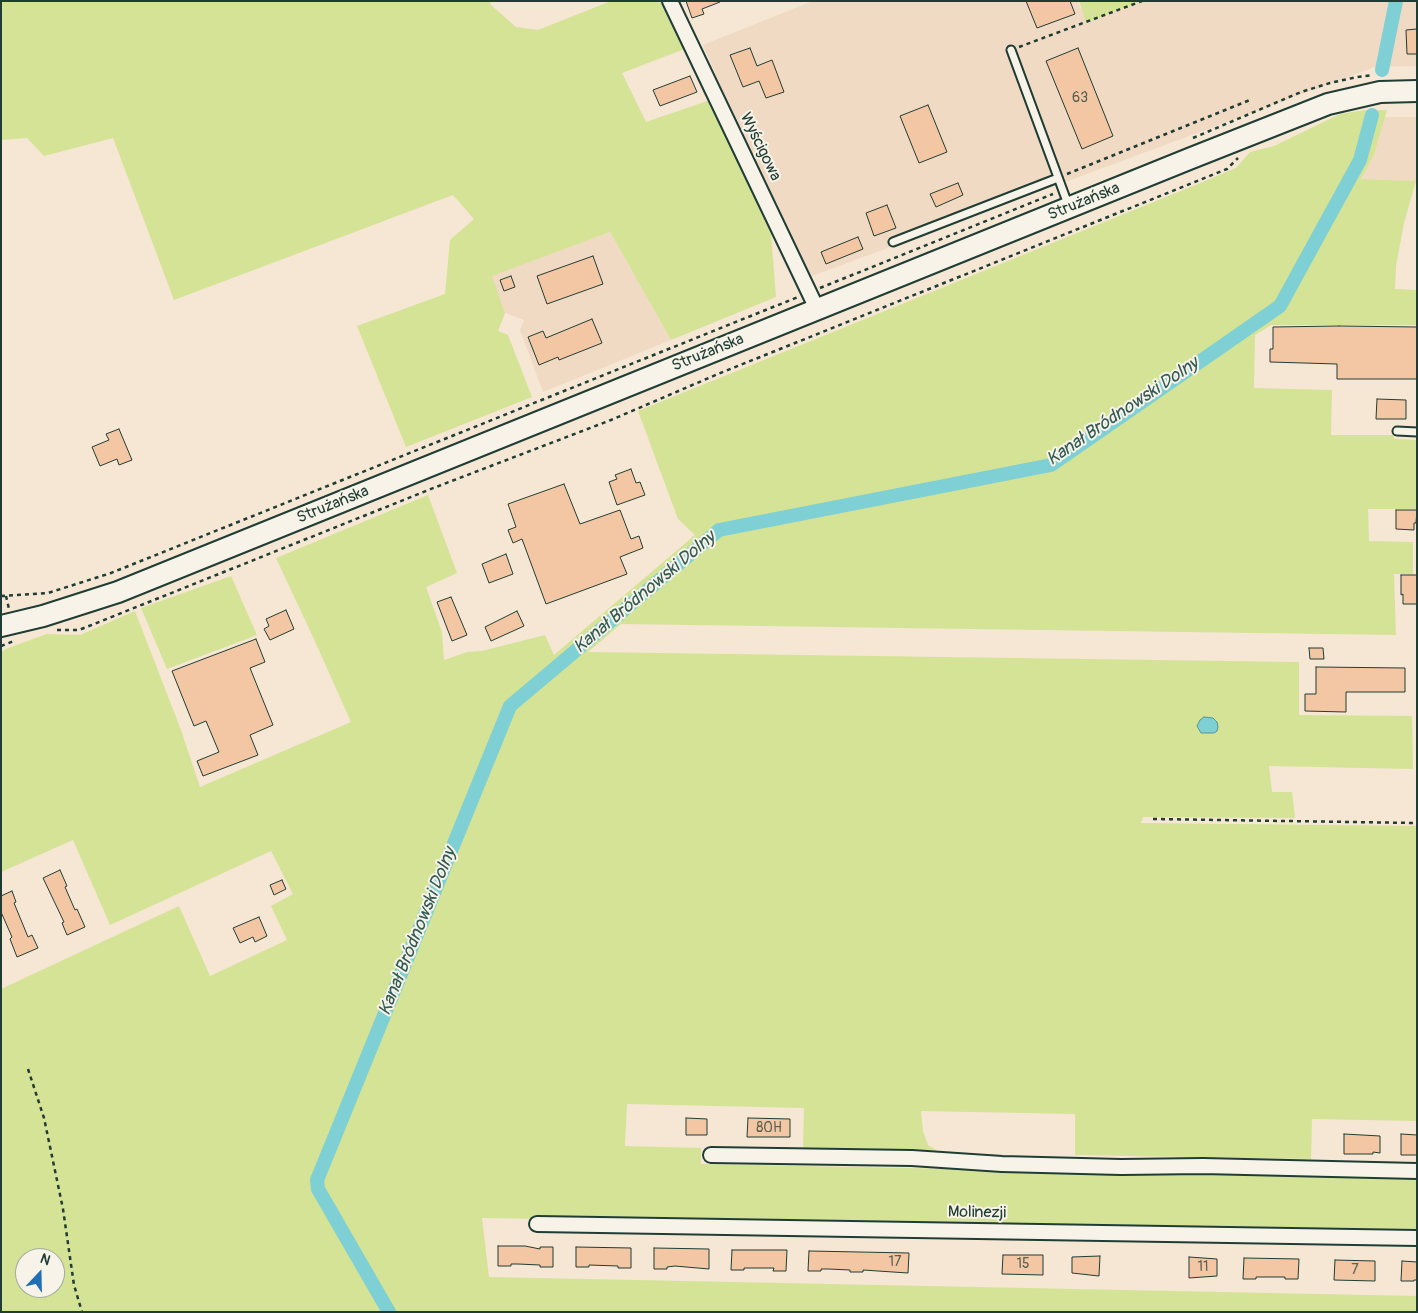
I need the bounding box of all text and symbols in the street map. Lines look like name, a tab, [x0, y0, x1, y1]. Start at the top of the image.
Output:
house number: 63	[1072, 90, 1088, 106]
street label: Wyścigowa	[735, 110, 785, 184]
street label: Strużańska	[1045, 179, 1123, 225]
street label: Strużańska	[669, 330, 747, 376]
water label: Kanał Bródnowski Dolny	[1043, 353, 1203, 471]
street label: Strużańska	[294, 482, 372, 528]
water label: Kanał Bródnowski Dolny	[570, 527, 720, 659]
water label: Kanał Bródnowski Dolny	[375, 845, 461, 1019]
house number: 80H	[756, 1120, 782, 1136]
street label: Molinezji	[948, 1203, 1006, 1223]
north arrow	[15, 1248, 65, 1298]
text: N	[38, 1250, 53, 1269]
house number: 17	[889, 1254, 901, 1270]
house number: 15	[1016, 1256, 1030, 1272]
house number: 11	[1198, 1259, 1208, 1275]
house number: 7	[1351, 1262, 1359, 1278]

